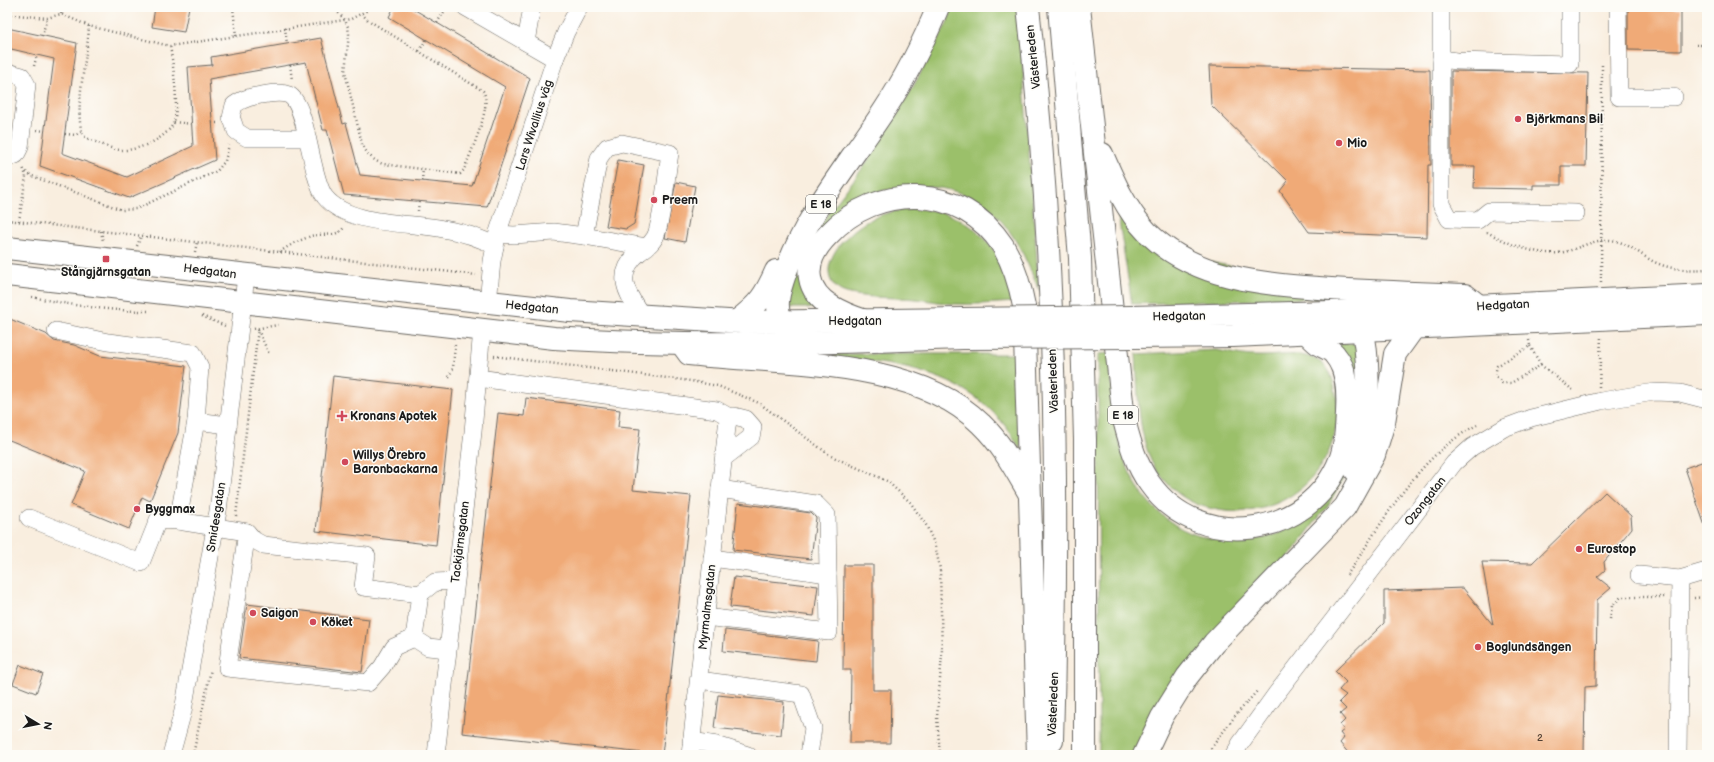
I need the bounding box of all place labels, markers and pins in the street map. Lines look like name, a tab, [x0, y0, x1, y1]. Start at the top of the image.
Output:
place label: Björkmans Bil	[1526, 112, 1603, 127]
marker: Björkmans Bil	[1513, 114, 1523, 124]
place label: Mio	[1347, 136, 1367, 151]
marker: Mio	[1334, 138, 1344, 148]
place label: Preem	[662, 193, 698, 208]
marker: Preem	[649, 195, 659, 205]
marker: Stångjärnsgatan	[101, 254, 111, 264]
place label: Stångjärnsgatan	[61, 265, 151, 280]
place label: Kronans Apotek	[350, 409, 438, 424]
marker: Kronans Apotek	[337, 411, 347, 421]
place label: Willys Örebro Baronbackarna	[353, 447, 438, 477]
marker: Willys Örebro Baronbackarna	[340, 457, 350, 467]
place label: Byggmax	[145, 502, 196, 517]
marker: Byggmax	[132, 504, 142, 514]
place label: Eurostop	[1587, 542, 1636, 557]
marker: Eurostop	[1574, 544, 1584, 554]
place label: Saigon	[261, 606, 299, 621]
marker: Saigon	[248, 608, 258, 618]
place label: Köket	[321, 615, 352, 630]
marker: Köket	[308, 617, 318, 627]
place label: Boglundsängen	[1486, 640, 1572, 655]
marker: Boglundsängen	[1473, 642, 1483, 652]

